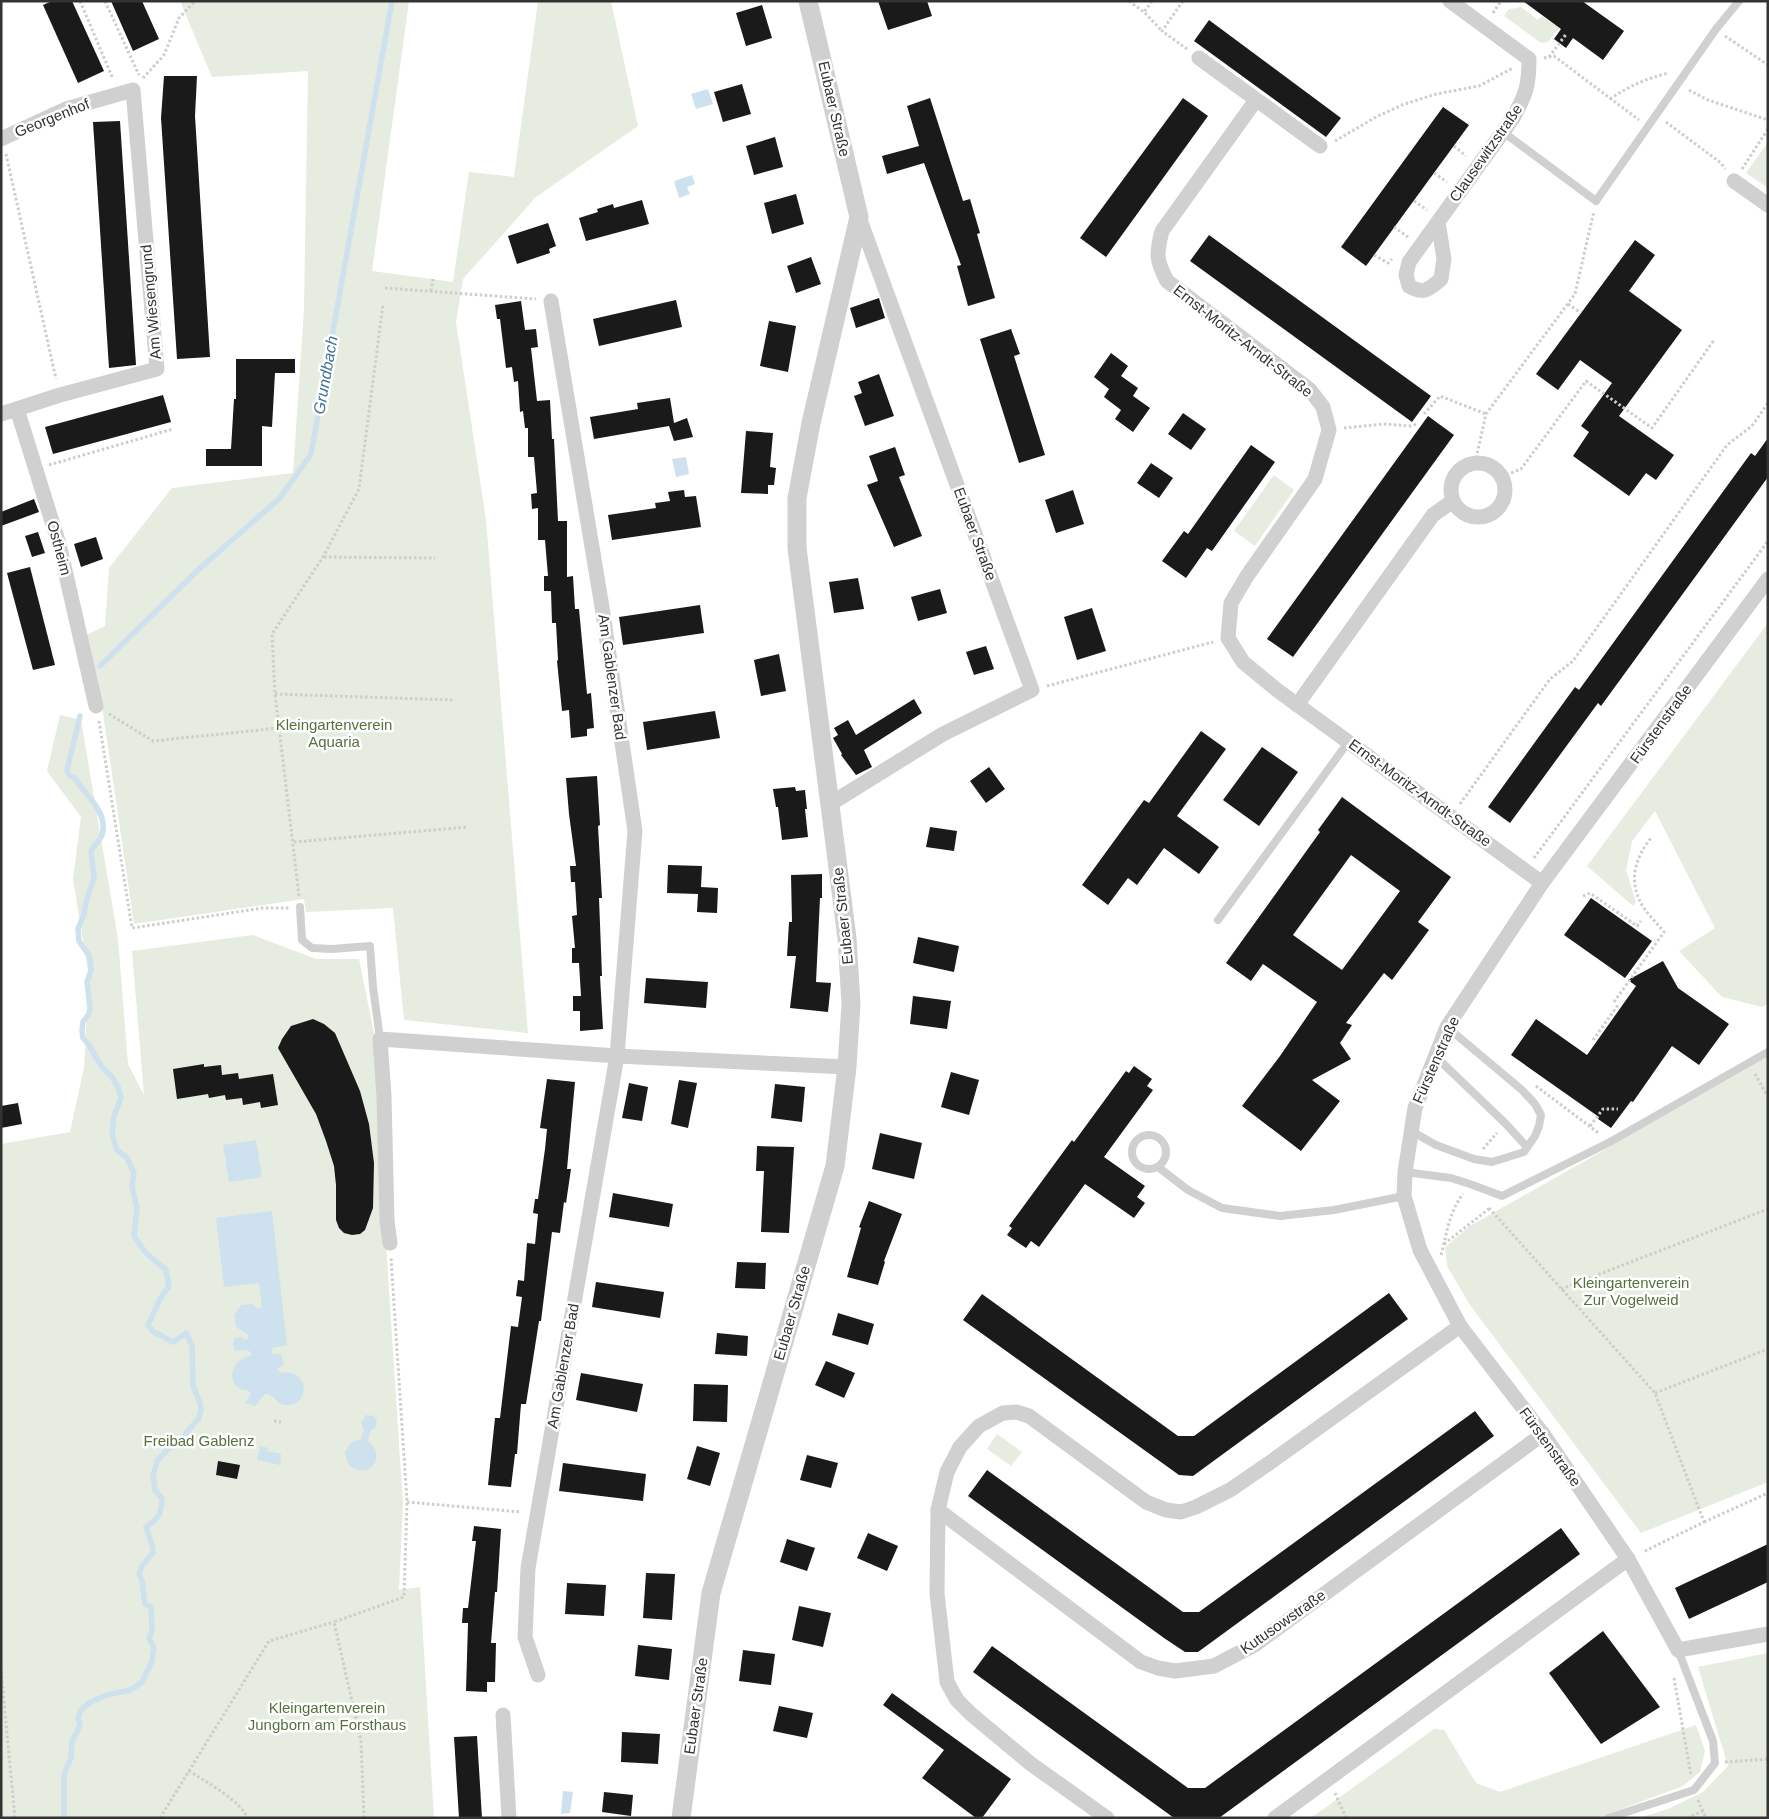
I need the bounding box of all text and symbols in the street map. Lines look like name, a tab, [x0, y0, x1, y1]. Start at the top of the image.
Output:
street label: Eubaer Straße	[815, 59, 854, 158]
street label: Georgenhof	[12, 95, 92, 140]
street label: Clausewitzstraße	[1446, 101, 1526, 205]
street label: Am Wiesengrund	[137, 244, 164, 360]
street label: Ernst-Moritz-Arndt-Straße	[1170, 281, 1316, 400]
water label: Grundbach	[310, 335, 341, 416]
street label: Eubaer Straße	[951, 485, 1000, 583]
street label: Ostheim	[44, 519, 75, 577]
street label: Am Gablenzer Bad	[595, 613, 630, 741]
street label: Fürstenstraße	[1626, 681, 1695, 766]
park label: Kleingartenverein Aquaria	[276, 716, 392, 750]
street label: Ernst-Moritz-Arndt-Straße	[1346, 735, 1495, 850]
street label: Eubaer Straße	[829, 867, 856, 965]
street label: Fürstenstraße	[1409, 1014, 1462, 1106]
street label: Eubaer Straße	[770, 1264, 813, 1362]
park label: Kleingartenverein Zur Vogelweid	[1573, 1274, 1689, 1308]
street label: Am Gablenzer Bad	[543, 1302, 582, 1430]
street label: Fürstenstraße	[1516, 1404, 1585, 1489]
park label: Freibad Gablenz	[144, 1432, 254, 1449]
street label: Kutusowstraße	[1237, 1586, 1329, 1657]
street label: Eubaer Straße	[680, 1656, 711, 1755]
park label: Kleingartenverein Jungborn am Forsthaus	[248, 1699, 406, 1733]

